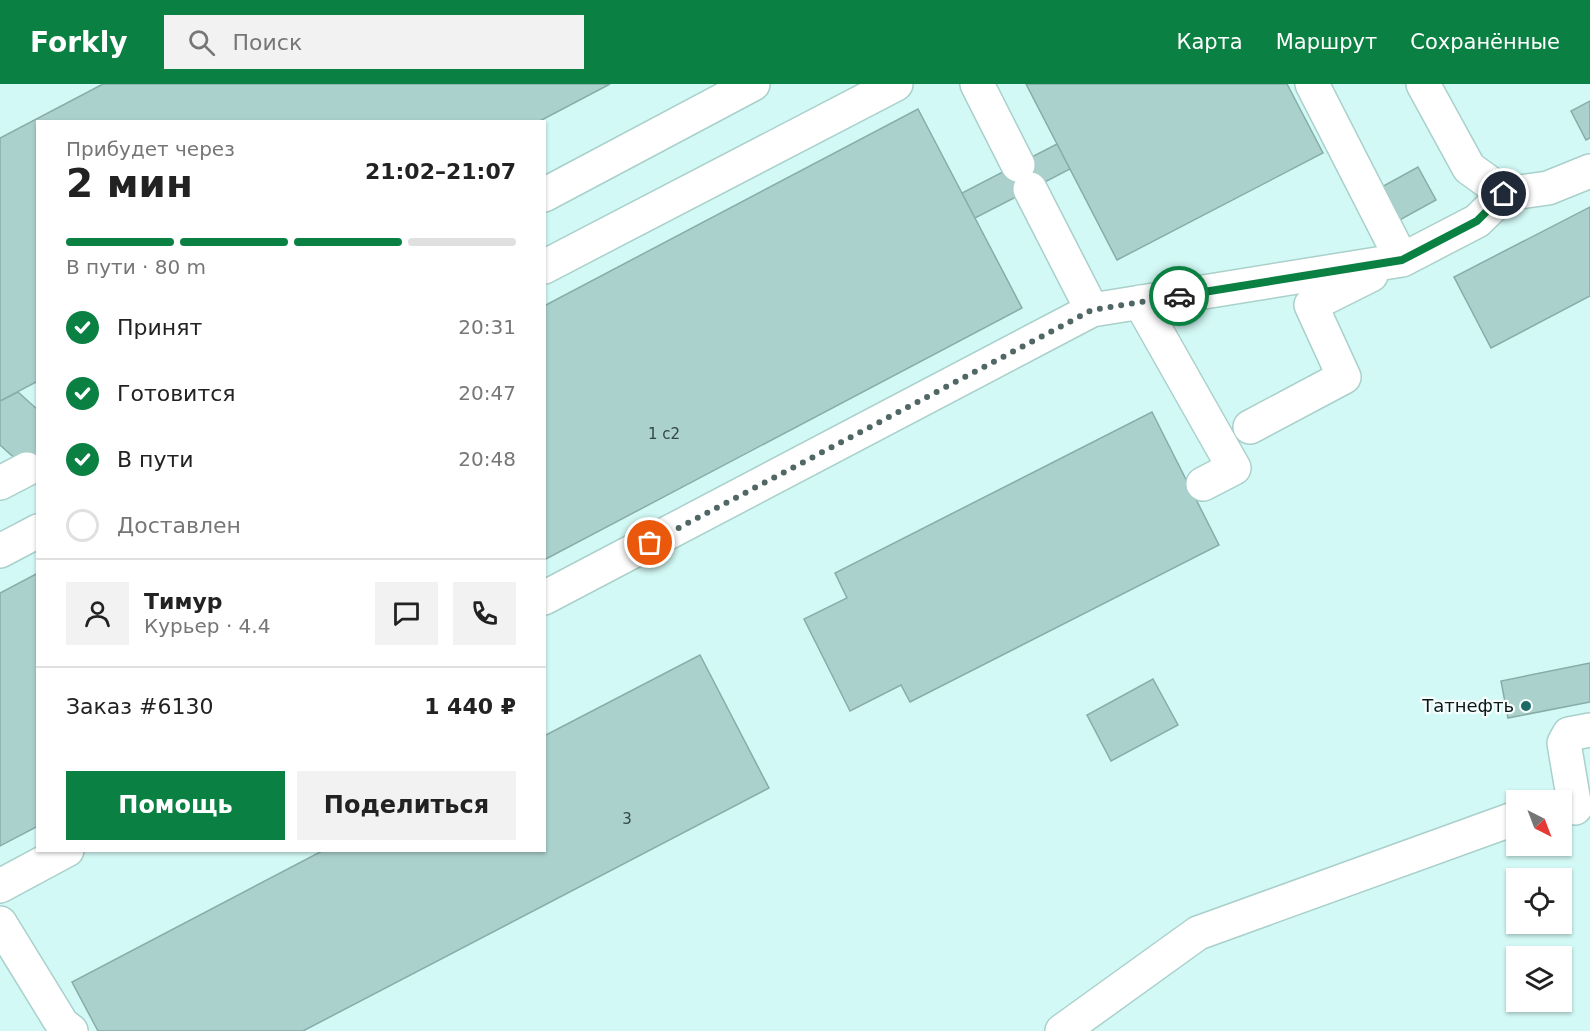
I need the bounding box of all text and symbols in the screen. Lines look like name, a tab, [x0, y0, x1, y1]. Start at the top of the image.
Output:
search box	[164, 15, 584, 69]
text: Forkly	[30, 26, 128, 59]
icon: search	[185, 26, 218, 59]
text: Поиск	[233, 30, 302, 55]
text: Карта	[1177, 30, 1243, 54]
text: Маршрут	[1276, 30, 1377, 54]
text: Сохранённые	[1410, 30, 1560, 54]
text: Прибудет через	[66, 137, 235, 161]
text: 21:02–21:07	[365, 159, 516, 184]
text: 2 мин	[66, 161, 193, 206]
pin	[1478, 168, 1529, 219]
icon: home	[1487, 177, 1520, 210]
text: В пути · 80 m	[66, 255, 206, 279]
courier	[1149, 266, 1209, 326]
icon: car	[1163, 280, 1196, 313]
icon: check	[66, 311, 99, 344]
text: Принят	[117, 315, 202, 340]
text: 20:31	[458, 315, 516, 339]
icon: check	[66, 377, 99, 410]
text: Готовится	[117, 381, 236, 406]
text: 20:47	[458, 381, 516, 405]
house number: 1 с2	[648, 425, 680, 443]
icon: check	[66, 443, 99, 476]
text: В пути	[117, 447, 194, 472]
text: 20:48	[458, 447, 516, 471]
text: Доставлен	[117, 513, 241, 538]
pin	[624, 517, 675, 568]
icon: bag	[633, 526, 666, 559]
button: person	[66, 582, 129, 645]
button: chat	[375, 582, 438, 645]
button: phone	[453, 582, 516, 645]
text: Тимур	[144, 589, 223, 614]
text: Курьер · 4.4	[144, 614, 270, 638]
text: Заказ #6130	[66, 694, 213, 719]
text: 1 440 ₽	[424, 694, 516, 719]
place label: Татнефть	[1421, 695, 1514, 716]
marker: Татнефть	[1519, 699, 1533, 713]
button: Помощь	[66, 771, 285, 840]
button: Поделиться	[297, 771, 516, 840]
north arrow	[1506, 790, 1572, 856]
map controls	[1506, 790, 1572, 1012]
house number: 3	[622, 810, 632, 828]
button: locate	[1506, 868, 1572, 934]
button: layers	[1506, 946, 1572, 1012]

